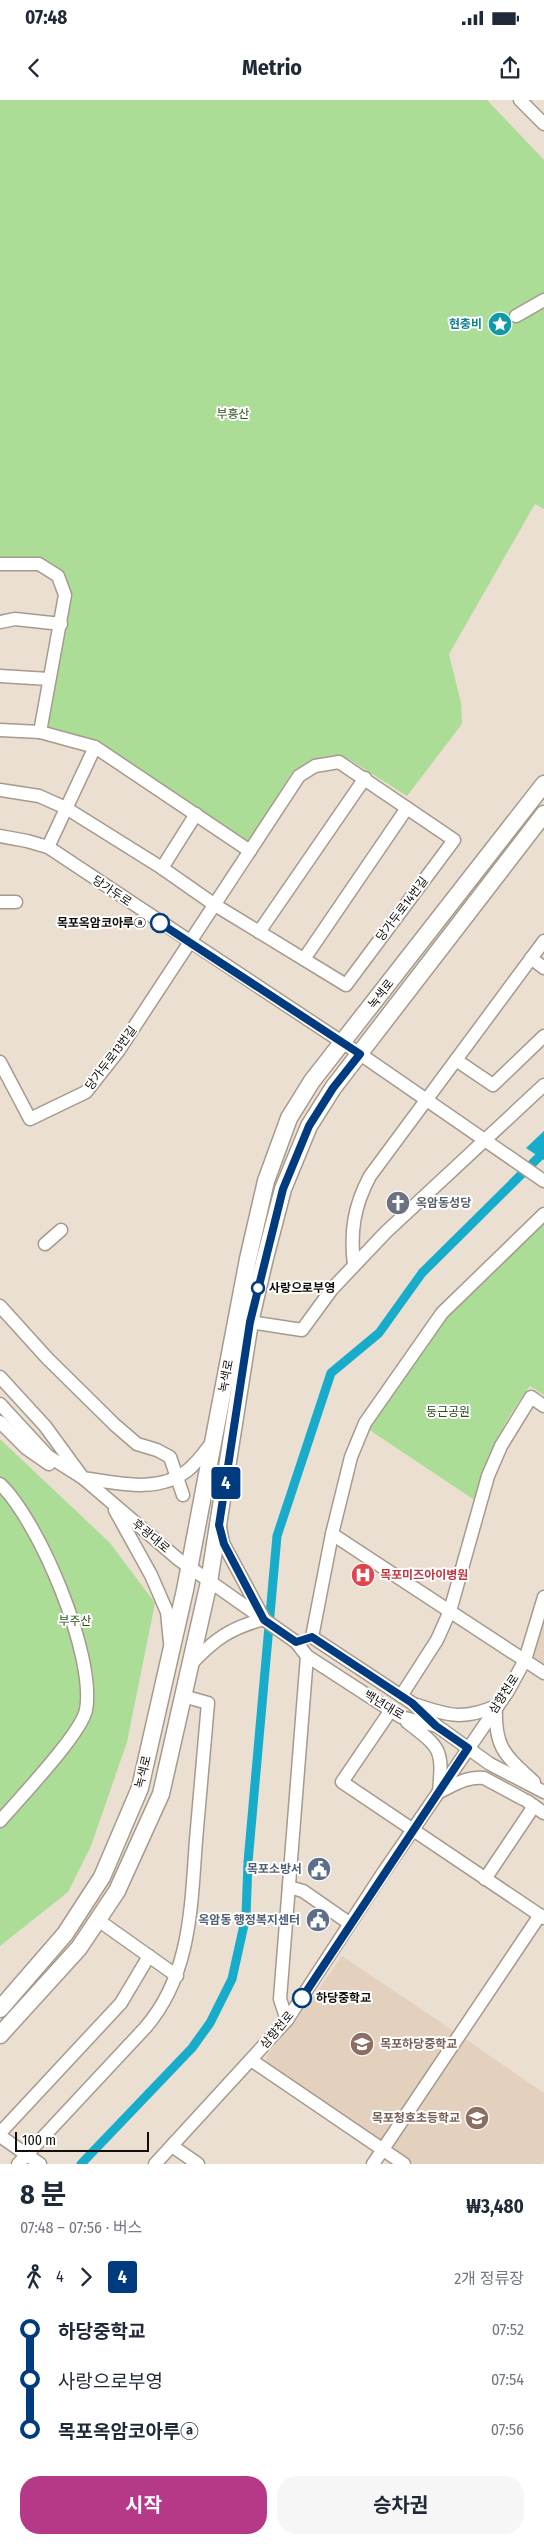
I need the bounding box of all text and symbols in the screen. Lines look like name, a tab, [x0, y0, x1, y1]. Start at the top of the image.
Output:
text: 07:48	[25, 6, 67, 29]
icon: back	[20, 54, 48, 82]
text: Metrio	[242, 54, 302, 81]
icon: share	[496, 54, 524, 82]
place icon: 현충비	[487, 311, 513, 337]
place label: 현충비	[449, 317, 482, 331]
park label: 부흥산	[216, 407, 250, 421]
street label: 당가두로	[90, 873, 134, 909]
street label: 당가두로14번길	[373, 874, 431, 944]
marker: 목포옥암코아루ⓐ	[150, 913, 170, 933]
place label: 목포옥암코아루ⓐ	[57, 916, 146, 930]
street label: 녹색로	[365, 977, 397, 1011]
street label: 당가두로13번길	[82, 1023, 140, 1093]
church icon: 옥암동성당	[385, 1190, 411, 1216]
place label: 옥암동성당	[416, 1196, 471, 1210]
marker: 사랑으로부영	[251, 1281, 265, 1295]
place label: 사랑으로부영	[269, 1281, 335, 1295]
street label: 녹색로	[216, 1358, 236, 1394]
park label: 둥근공원	[426, 1405, 470, 1419]
line badge: 4	[210, 1467, 242, 1499]
text: 4	[221, 1472, 231, 1494]
street label: 후광대로	[130, 1516, 172, 1556]
hospital icon: 목포미즈아이병원	[350, 1562, 376, 1588]
place label: 목포미즈아이병원	[380, 1568, 468, 1582]
park label: 부주산	[58, 1614, 92, 1628]
street label: 삼향천로	[486, 1672, 522, 1716]
street label: 백년대로	[361, 1688, 407, 1722]
street label: 녹색로	[132, 1754, 154, 1790]
public building icon: 목포소방서	[306, 1856, 332, 1882]
place label: 목포소방서	[247, 1862, 302, 1876]
public building icon: 옥암동 행정복지센터	[305, 1907, 331, 1933]
place label: 옥암동 행정복지센터	[198, 1913, 300, 1927]
marker: 하당중학교	[292, 1988, 312, 2008]
place label: 하당중학교	[316, 1991, 371, 2005]
street label: 삼향천로	[257, 2009, 297, 2051]
school or university icon: 목포하당중학교	[349, 2031, 375, 2057]
place label: 목포하당중학교	[380, 2037, 457, 2051]
school or university icon: 목포청호초등학교	[464, 2105, 490, 2131]
place label: 목포청호초등학교	[372, 2111, 460, 2125]
scale bar	[15, 2129, 149, 2152]
text: 100 m	[22, 2132, 56, 2149]
text: 8 분	[20, 2178, 66, 2211]
text: ₩3,480	[466, 2195, 524, 2218]
text: 07:48 – 07:56 · 버스	[20, 2218, 142, 2237]
icon: walk	[20, 2263, 48, 2291]
icon: forward	[72, 2263, 100, 2291]
text: 4	[118, 2266, 127, 2288]
text: 4	[56, 2267, 64, 2286]
text: 2개 정류장	[454, 2269, 524, 2288]
text: 하당중학교	[58, 2320, 145, 2343]
text: 07:52	[492, 2320, 524, 2339]
text: 사랑으로부영	[58, 2370, 163, 2393]
text: 07:54	[491, 2370, 524, 2389]
text: 목포옥암코아루ⓐ	[58, 2420, 199, 2443]
text: 07:56	[491, 2420, 524, 2439]
button: 시작	[20, 2476, 267, 2534]
button: 승차권	[277, 2476, 524, 2534]

